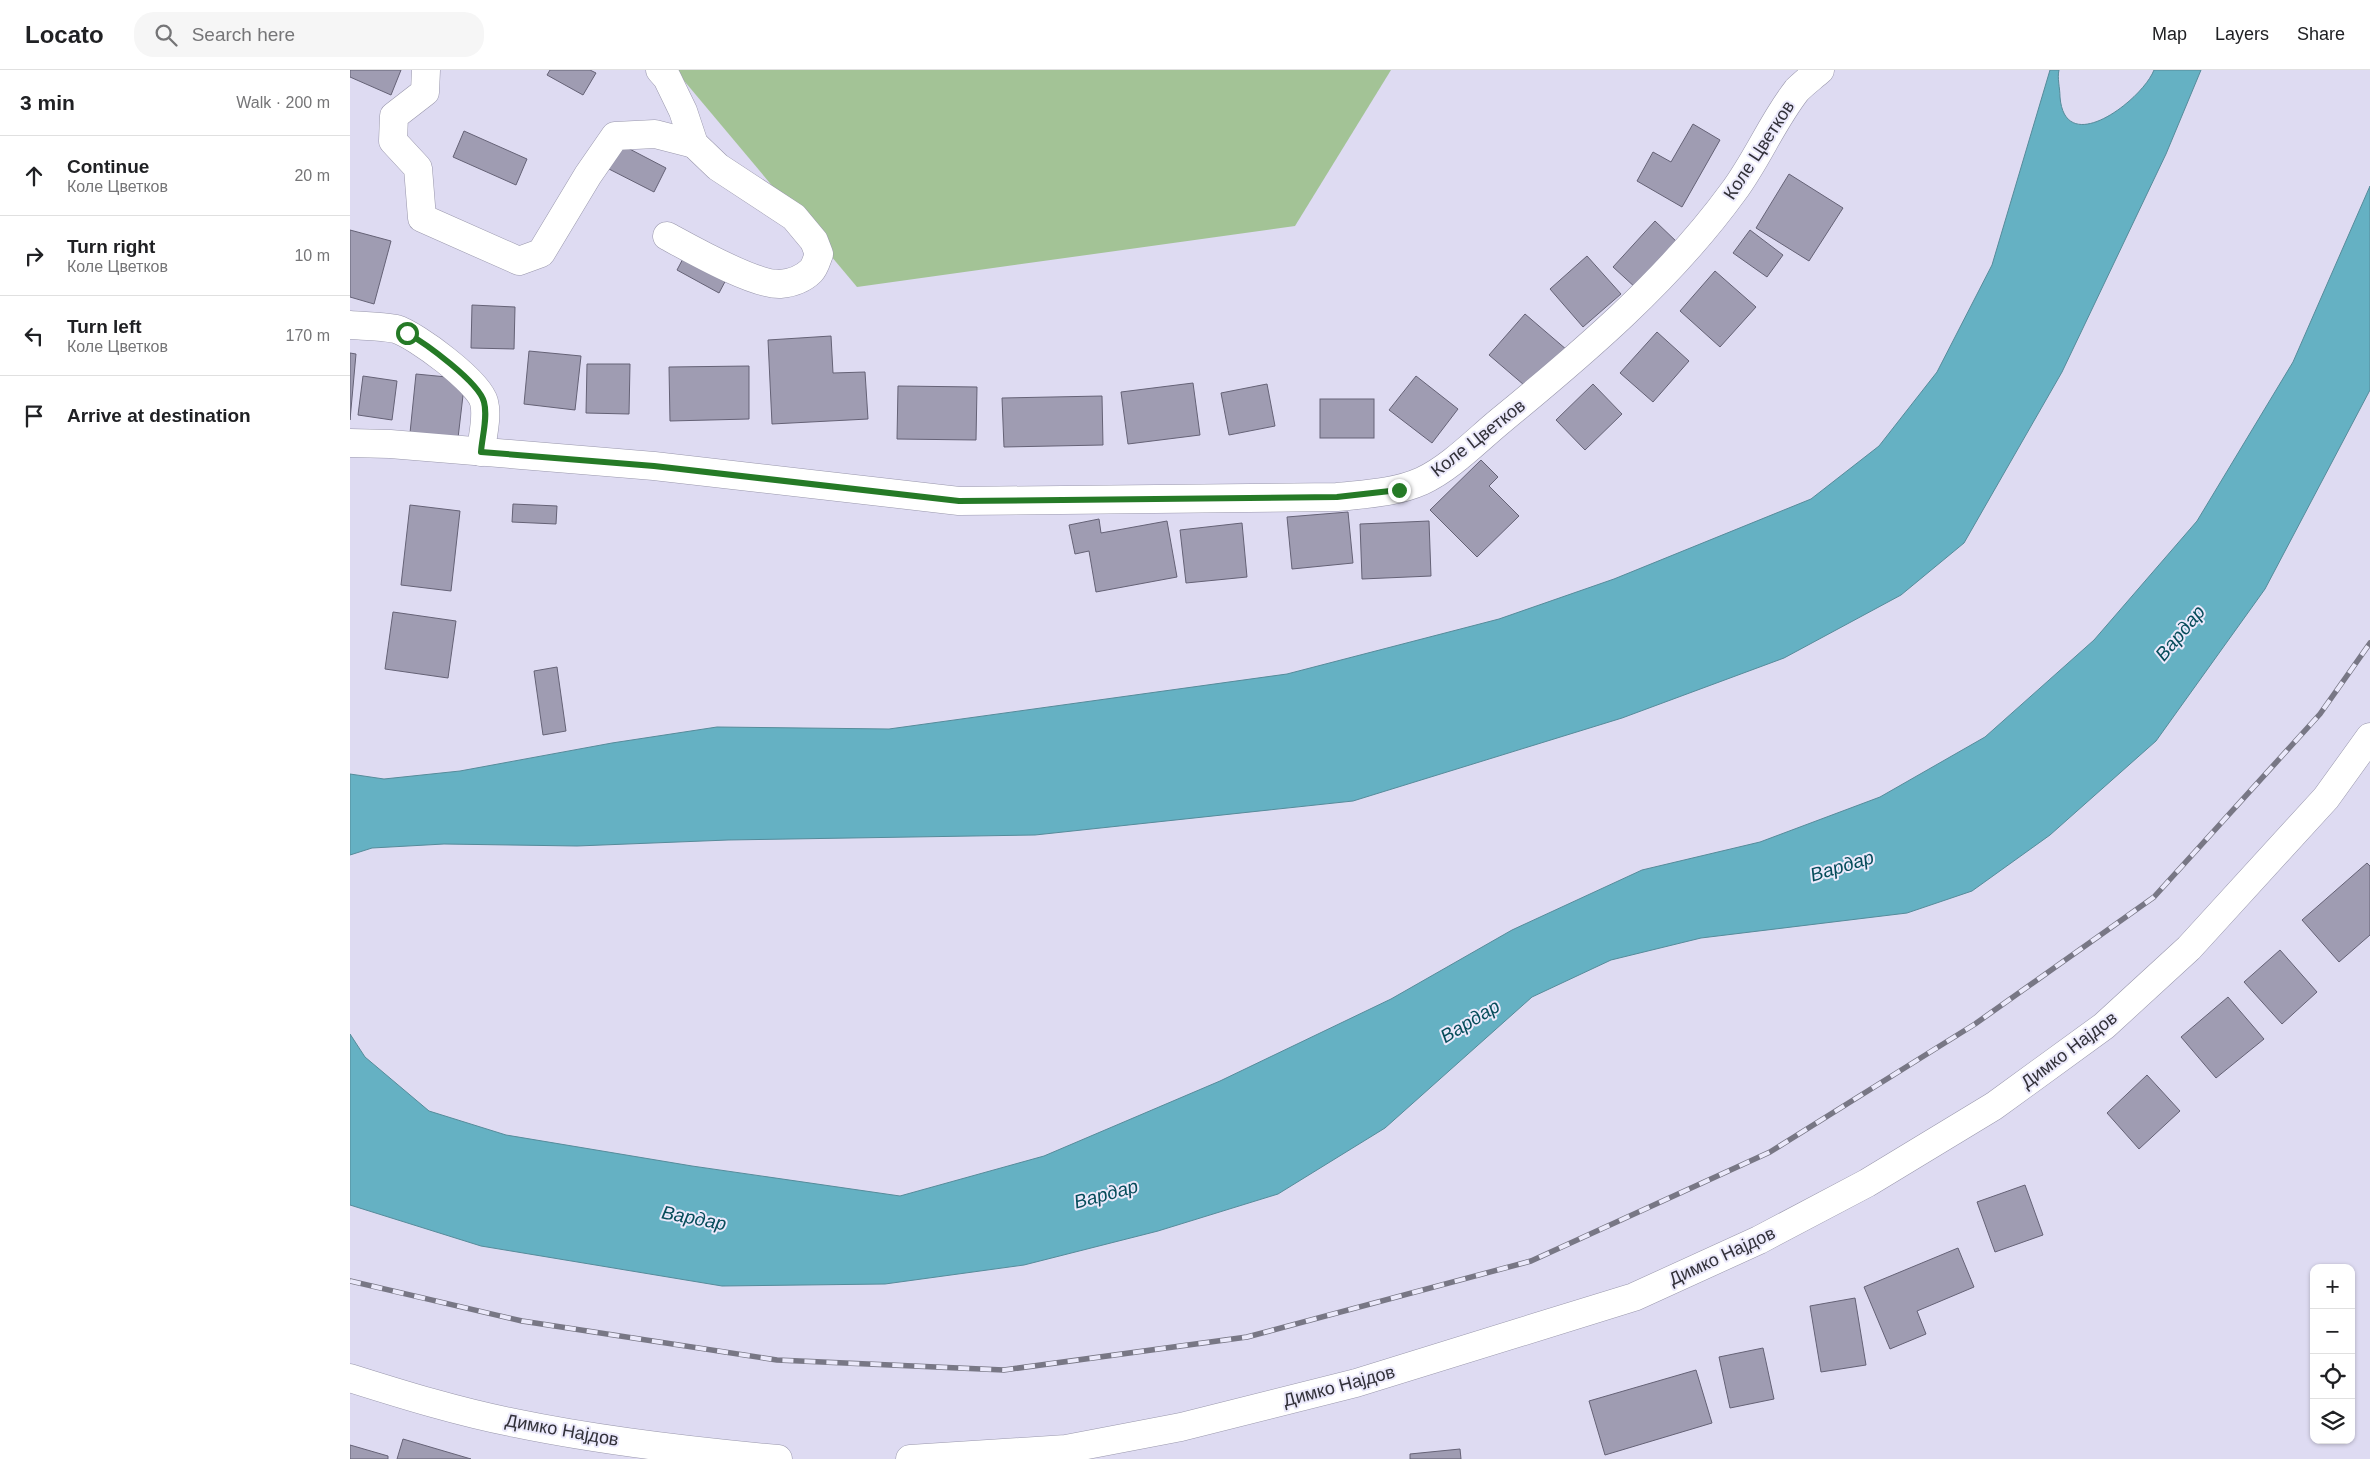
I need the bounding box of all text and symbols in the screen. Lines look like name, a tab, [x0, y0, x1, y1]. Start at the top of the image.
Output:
search box	[134, 12, 484, 57]
text: Locato	[25, 21, 104, 48]
icon: search	[152, 21, 180, 49]
text: Search here	[192, 24, 295, 45]
text: Map	[2152, 24, 2187, 44]
text: Layers	[2215, 24, 2269, 44]
text: Share	[2297, 24, 2345, 44]
text: 3 min	[20, 91, 75, 114]
text: Walk · 200 m	[236, 94, 330, 111]
street label: Коле Цветков	[1720, 97, 1798, 203]
text: Continue	[67, 156, 149, 177]
icon: ahead	[20, 162, 48, 190]
text: 20 m	[294, 167, 330, 184]
text: Коле Цветков	[67, 178, 168, 195]
text: Turn right	[67, 236, 155, 257]
icon: right	[20, 242, 48, 270]
text: 10 m	[294, 247, 330, 264]
text: Коле Цветков	[67, 258, 168, 275]
text: Turn left	[67, 316, 142, 337]
icon: left	[20, 322, 48, 350]
route start	[396, 322, 419, 345]
text: 170 m	[286, 327, 330, 344]
text: Коле Цветков	[67, 338, 168, 355]
street label: Коле Цветков	[1427, 395, 1529, 481]
icon: arrive	[20, 402, 48, 430]
text: Arrive at destination	[67, 405, 251, 426]
route end	[1388, 479, 1411, 502]
water label: Вардар	[2151, 601, 2209, 665]
water label: Вардар	[1808, 846, 1876, 886]
water label: Вардар	[1437, 995, 1503, 1047]
street label: Димко Најдов	[2017, 1007, 2121, 1093]
water label: Вардар	[1072, 1175, 1140, 1213]
water label: Вардар	[660, 1201, 728, 1235]
street label: Димко Најдов	[1666, 1223, 1778, 1289]
map controls	[2310, 1264, 2355, 1444]
button: +	[2310, 1264, 2355, 1309]
button: −	[2310, 1309, 2355, 1354]
button: locate	[2310, 1354, 2355, 1399]
street label: Димко Најдов	[1281, 1361, 1397, 1411]
button: layers	[2310, 1399, 2355, 1444]
street label: Димко Најдов	[504, 1410, 620, 1450]

